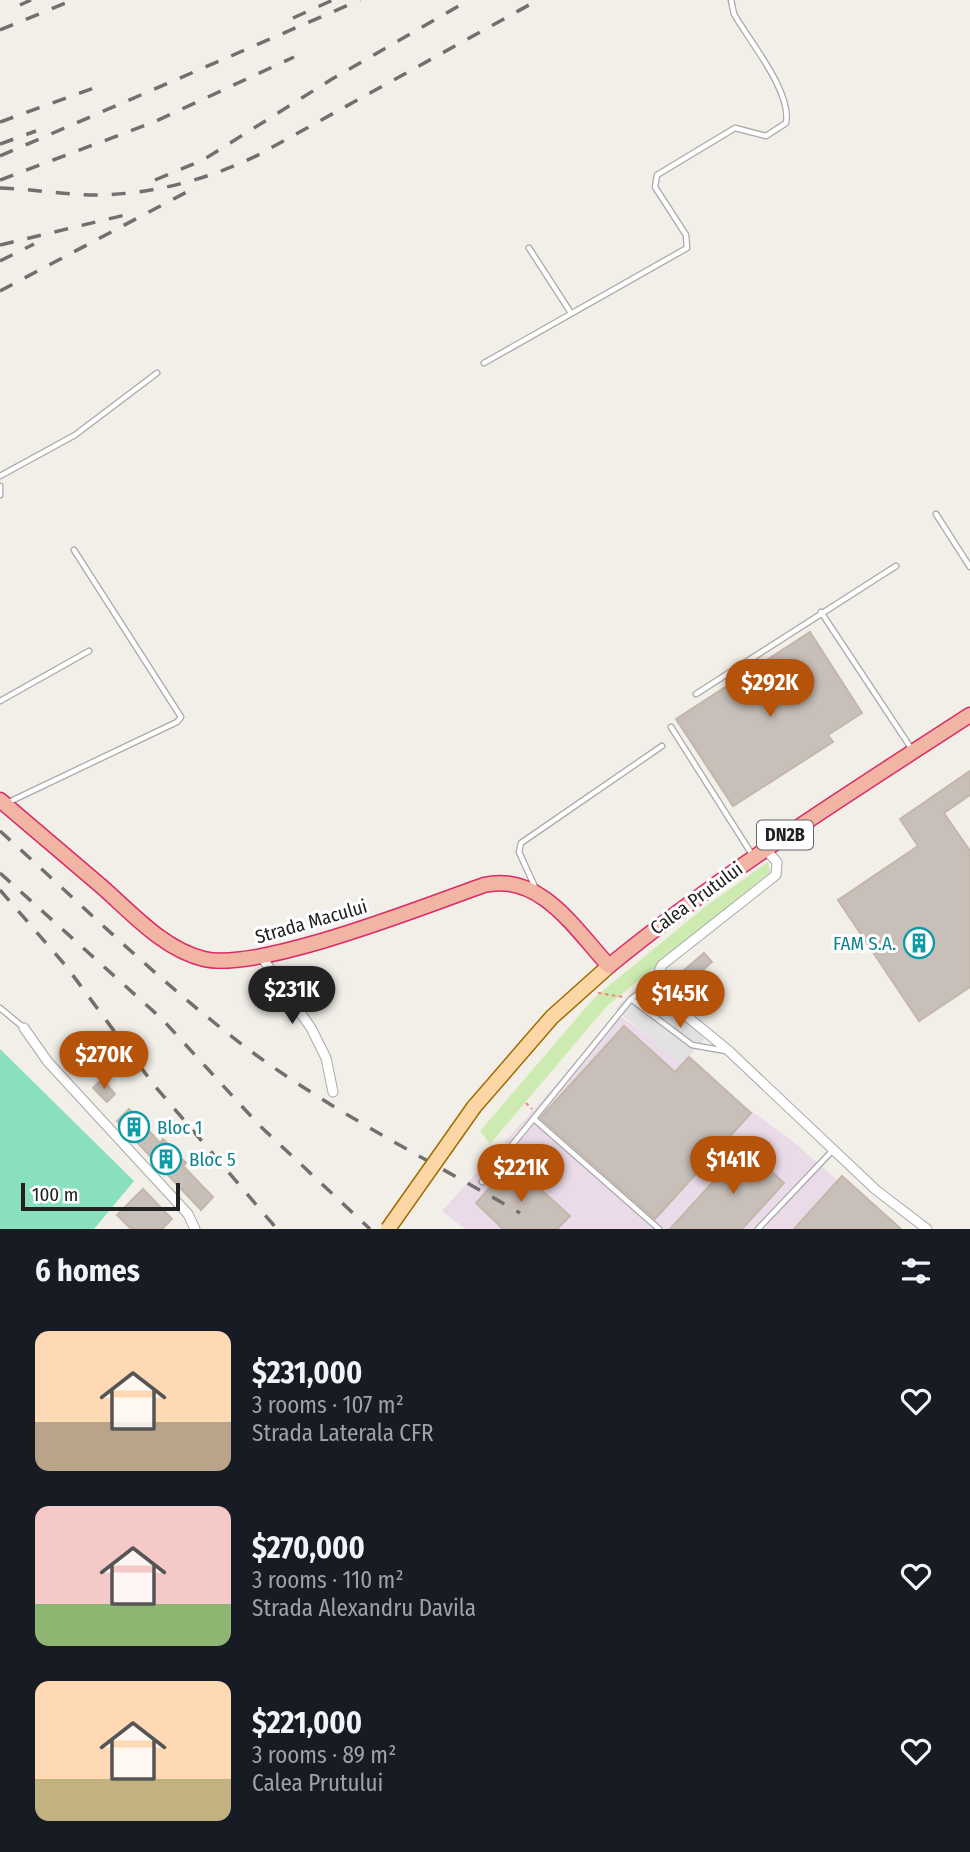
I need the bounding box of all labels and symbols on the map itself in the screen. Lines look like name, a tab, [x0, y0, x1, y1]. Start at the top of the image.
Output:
pin: $292K	[721, 660, 819, 719]
road number: DN2B	[757, 820, 813, 850]
street label: Calea Prutului	[646, 857, 747, 940]
street label: Strada Macului	[252, 895, 370, 948]
building icon: FAM S.A.	[902, 926, 936, 960]
place label: FAM S.A.	[833, 932, 896, 955]
pin: $231K	[243, 967, 341, 1026]
pin: $145K	[631, 970, 729, 1030]
pin: $270K	[55, 1032, 153, 1091]
building icon: Bloc 1	[117, 1110, 151, 1144]
place label: Bloc 1	[157, 1116, 202, 1139]
pin: $141K	[684, 1136, 782, 1196]
building icon: Bloc 5	[149, 1142, 183, 1176]
pin: $221K	[472, 1144, 570, 1204]
place label: Bloc 5	[189, 1148, 236, 1171]
scale bar	[21, 1180, 180, 1212]

